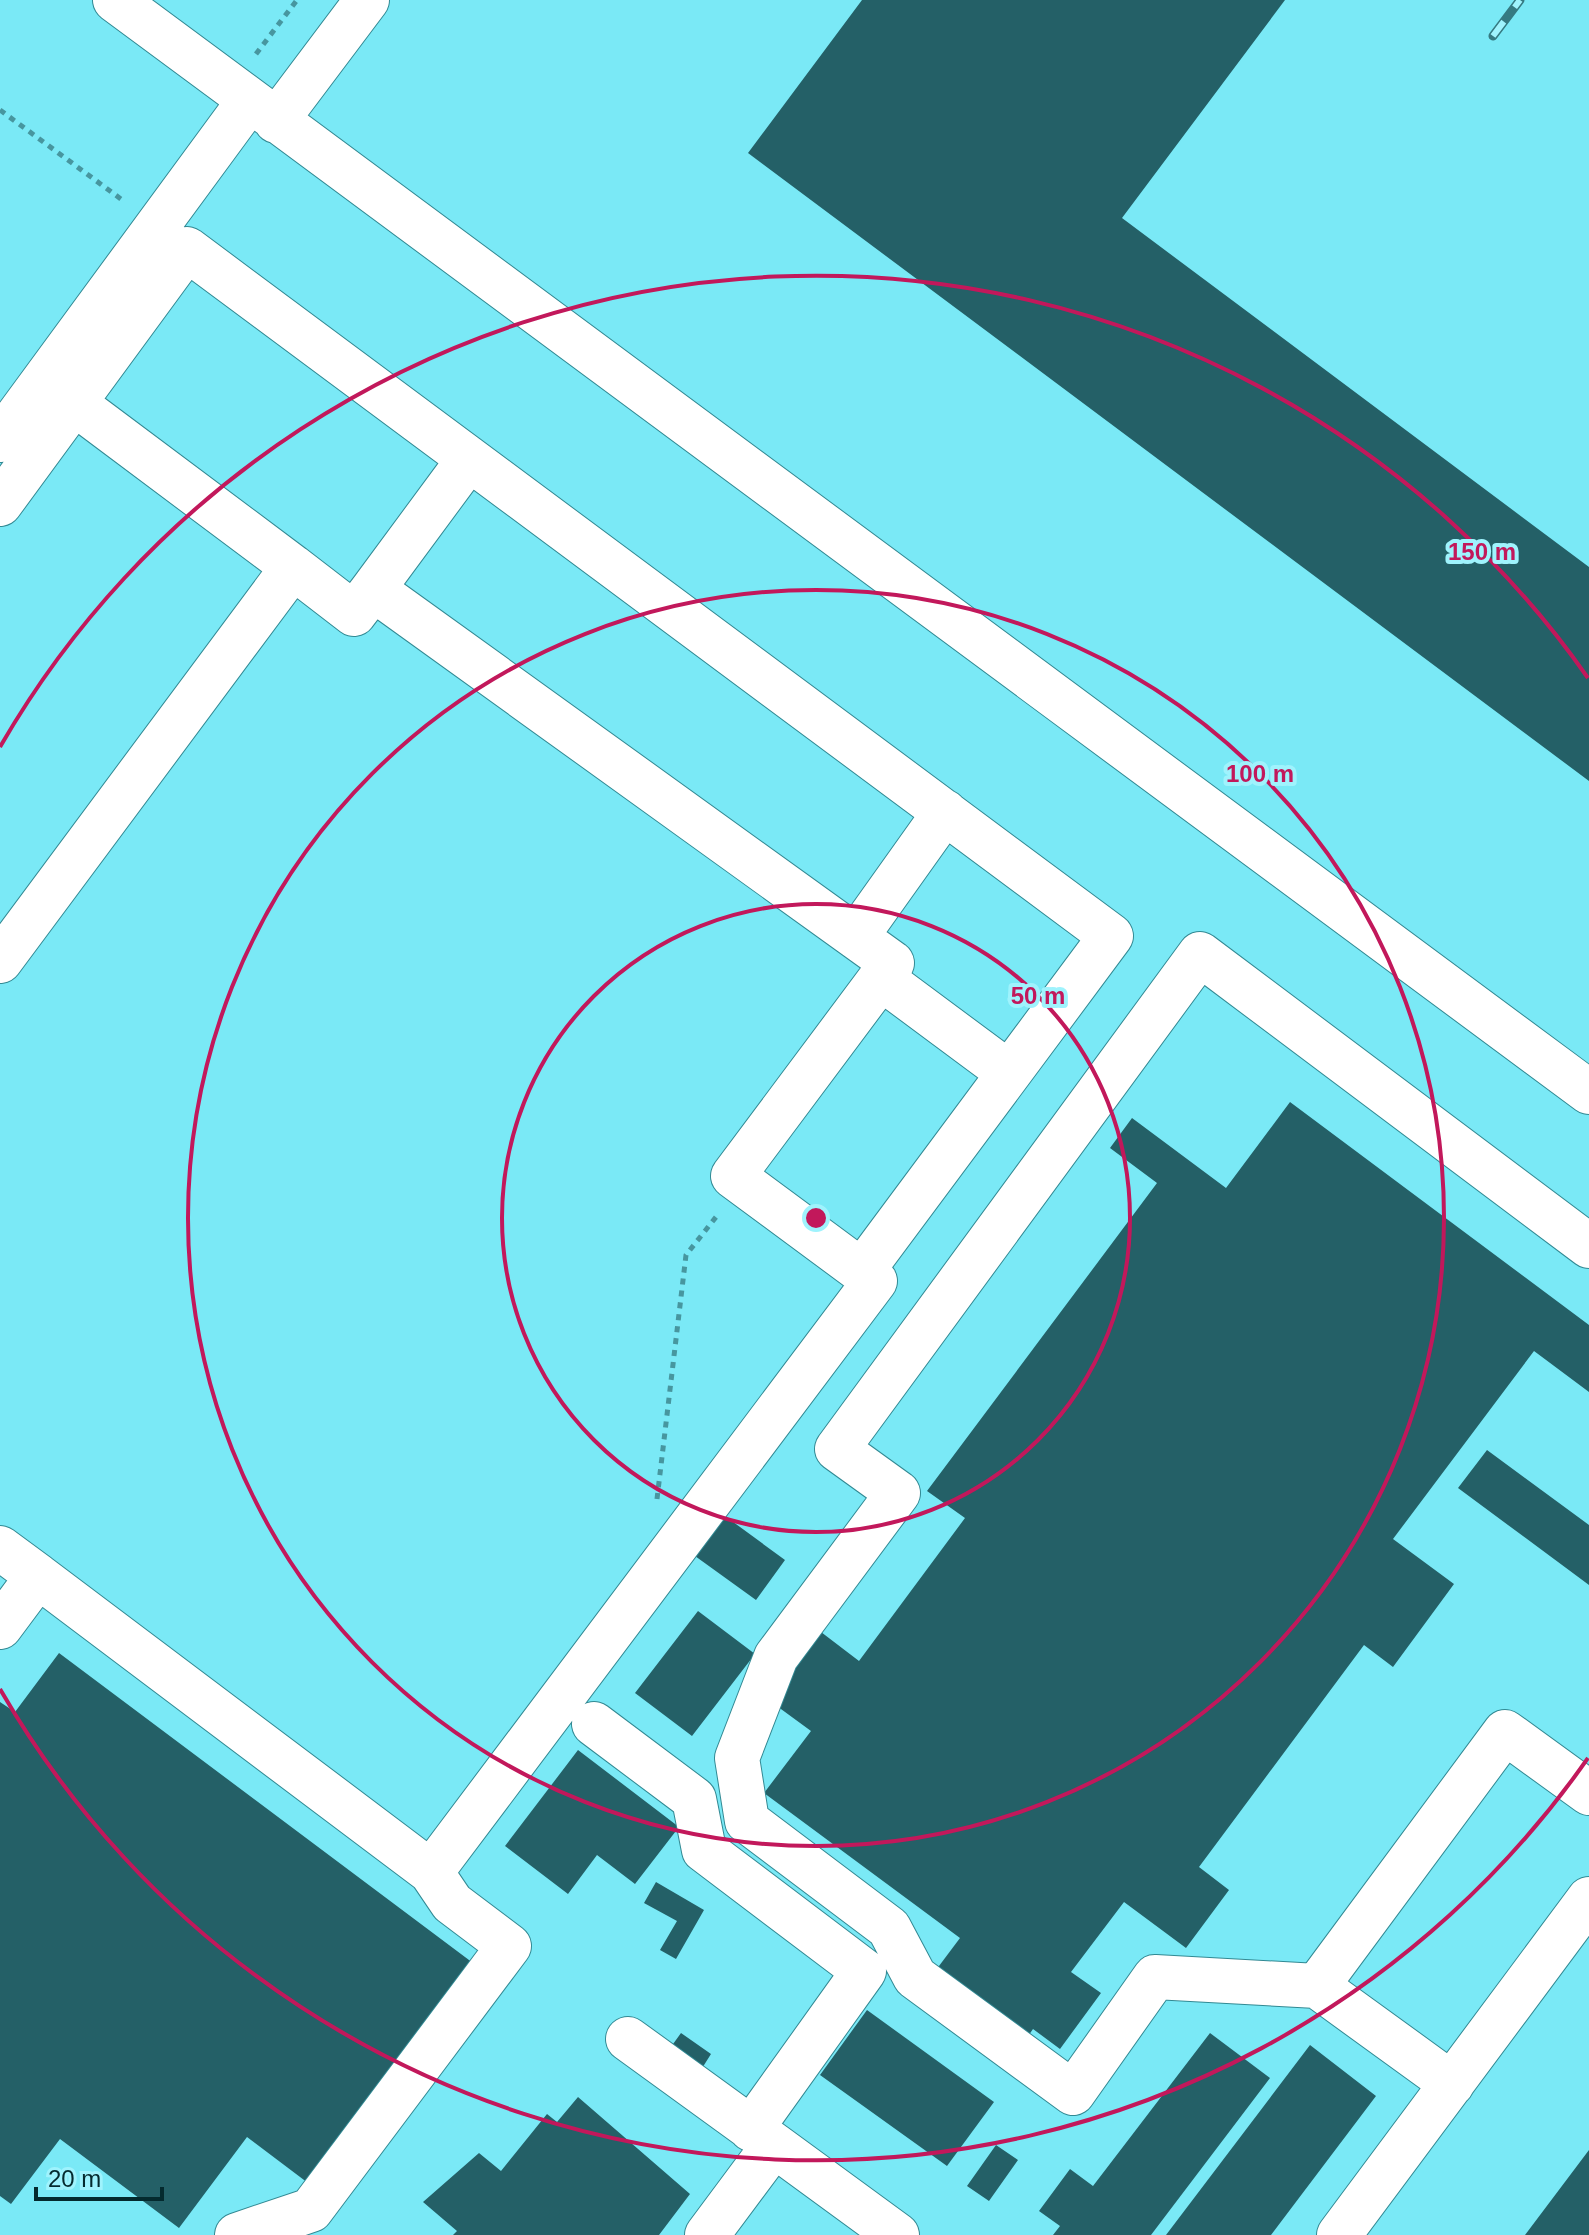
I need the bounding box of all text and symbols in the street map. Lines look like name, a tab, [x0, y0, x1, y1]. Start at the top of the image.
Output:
text: 150 m	[1448, 538, 1516, 565]
text: 100 m	[1226, 760, 1294, 787]
text: 50 m	[1011, 982, 1065, 1009]
centre of rings	[802, 1204, 830, 1232]
scale bar	[36, 2151, 162, 2201]
text: 20 m	[48, 2165, 101, 2192]

